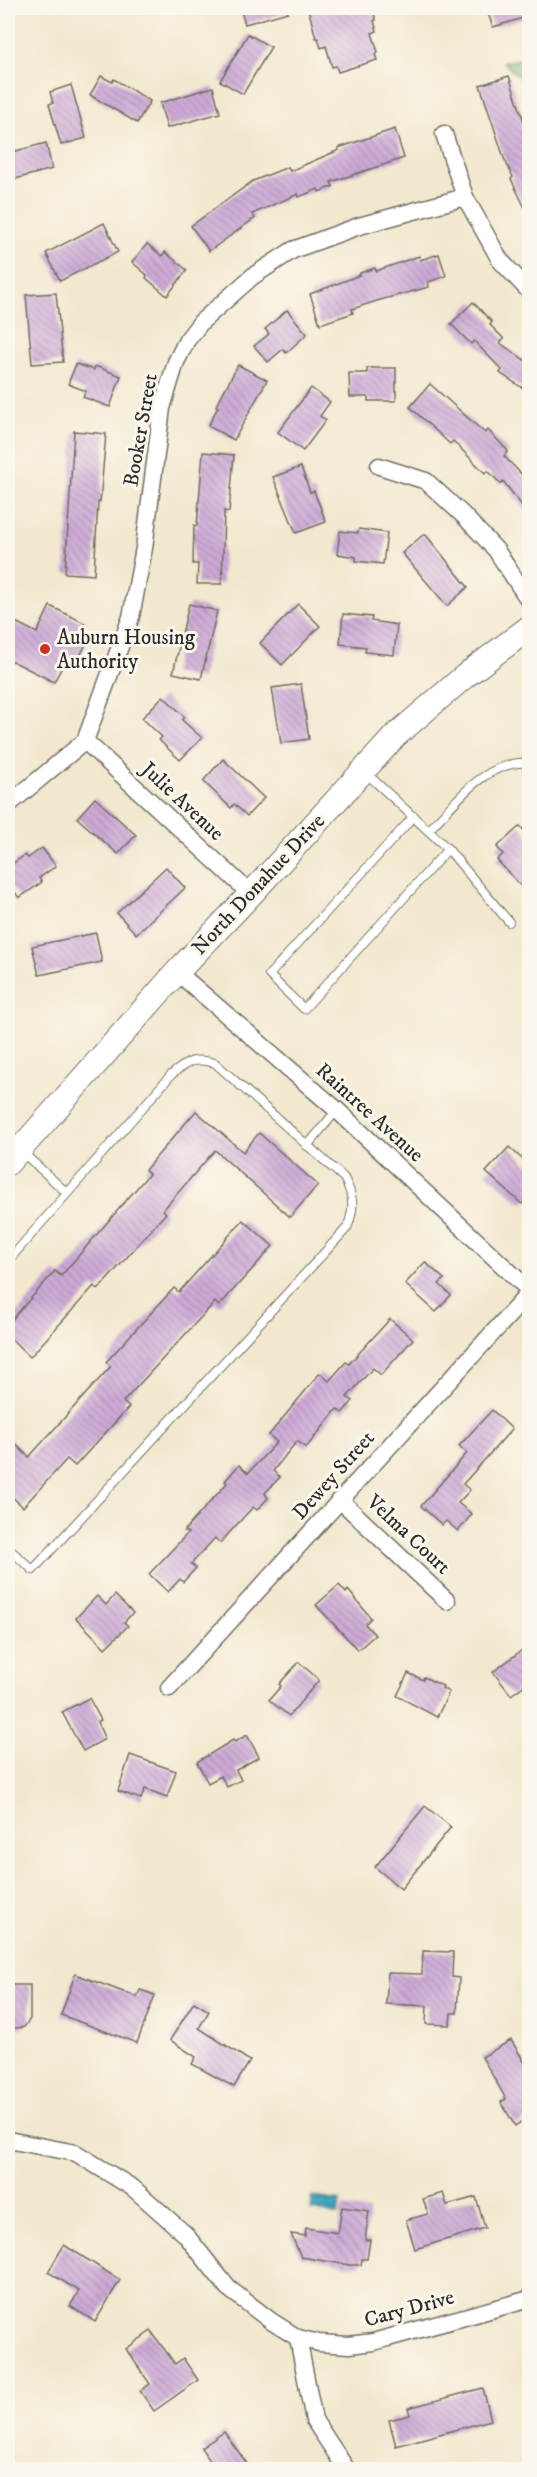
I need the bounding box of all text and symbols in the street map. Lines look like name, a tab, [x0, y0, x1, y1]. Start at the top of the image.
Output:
street label: Booker Street	[118, 371, 164, 489]
place label: Auburn Housing Authority	[57, 625, 196, 675]
marker: Auburn Housing Authority	[38, 642, 52, 656]
street label: Julie Avenue	[134, 756, 229, 847]
street label: North Donahue Drive	[187, 808, 331, 961]
street label: Raintree Avenue	[310, 1058, 429, 1168]
street label: Dewey Street	[287, 1426, 381, 1525]
street label: Velma Court	[360, 1489, 456, 1580]
street label: Cary Drive	[361, 2284, 457, 2333]

